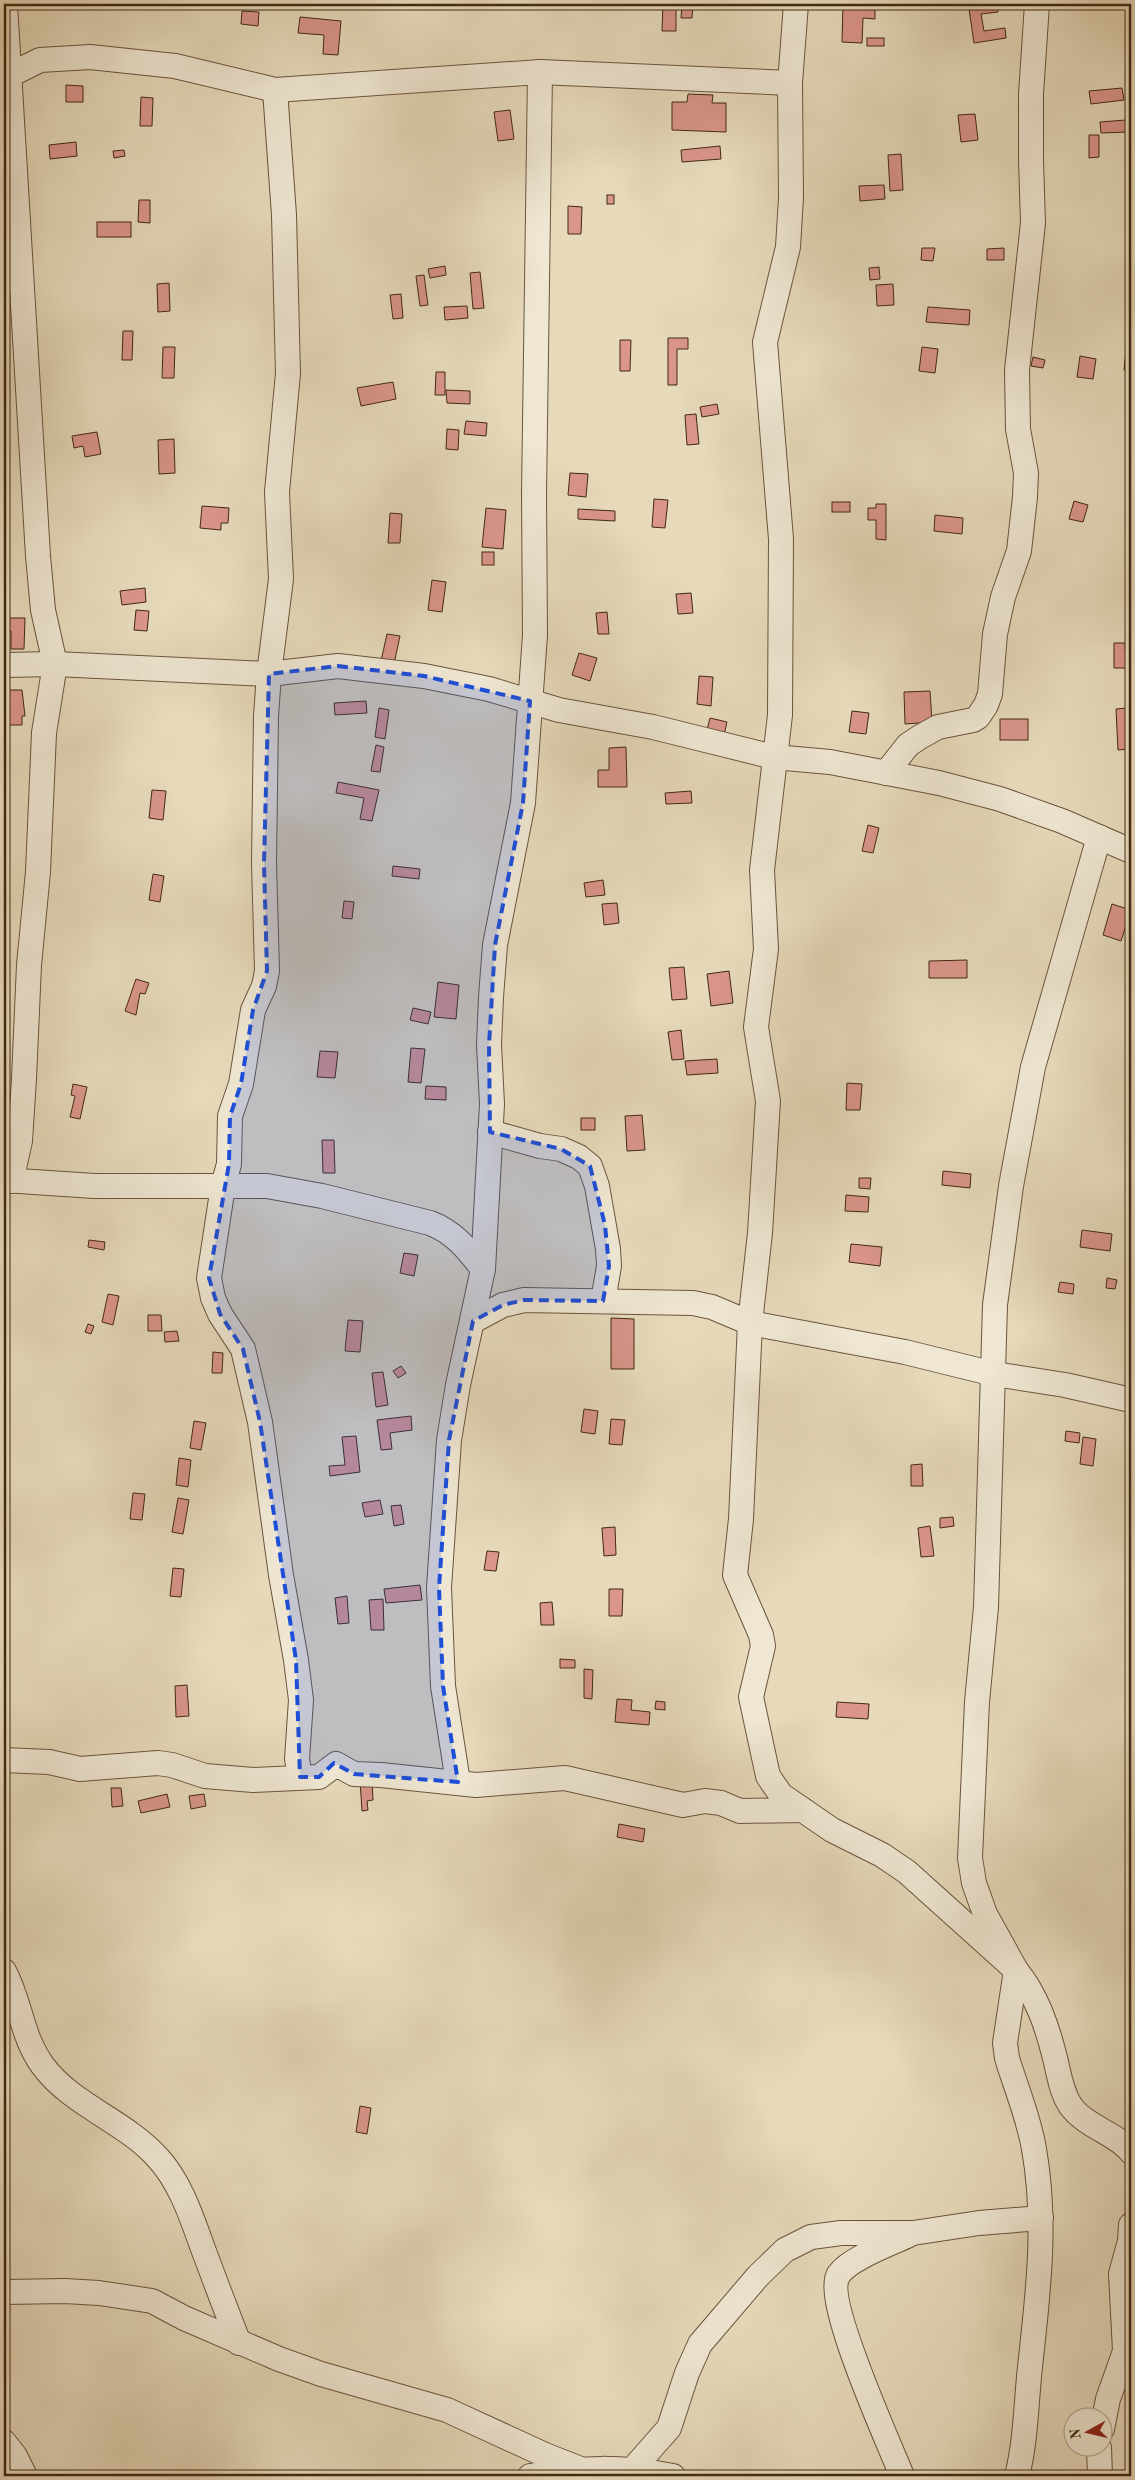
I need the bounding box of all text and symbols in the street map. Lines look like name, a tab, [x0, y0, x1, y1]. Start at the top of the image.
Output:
north arrow	[1062, 2408, 1112, 2458]
text: N	[1068, 2427, 1084, 2440]

